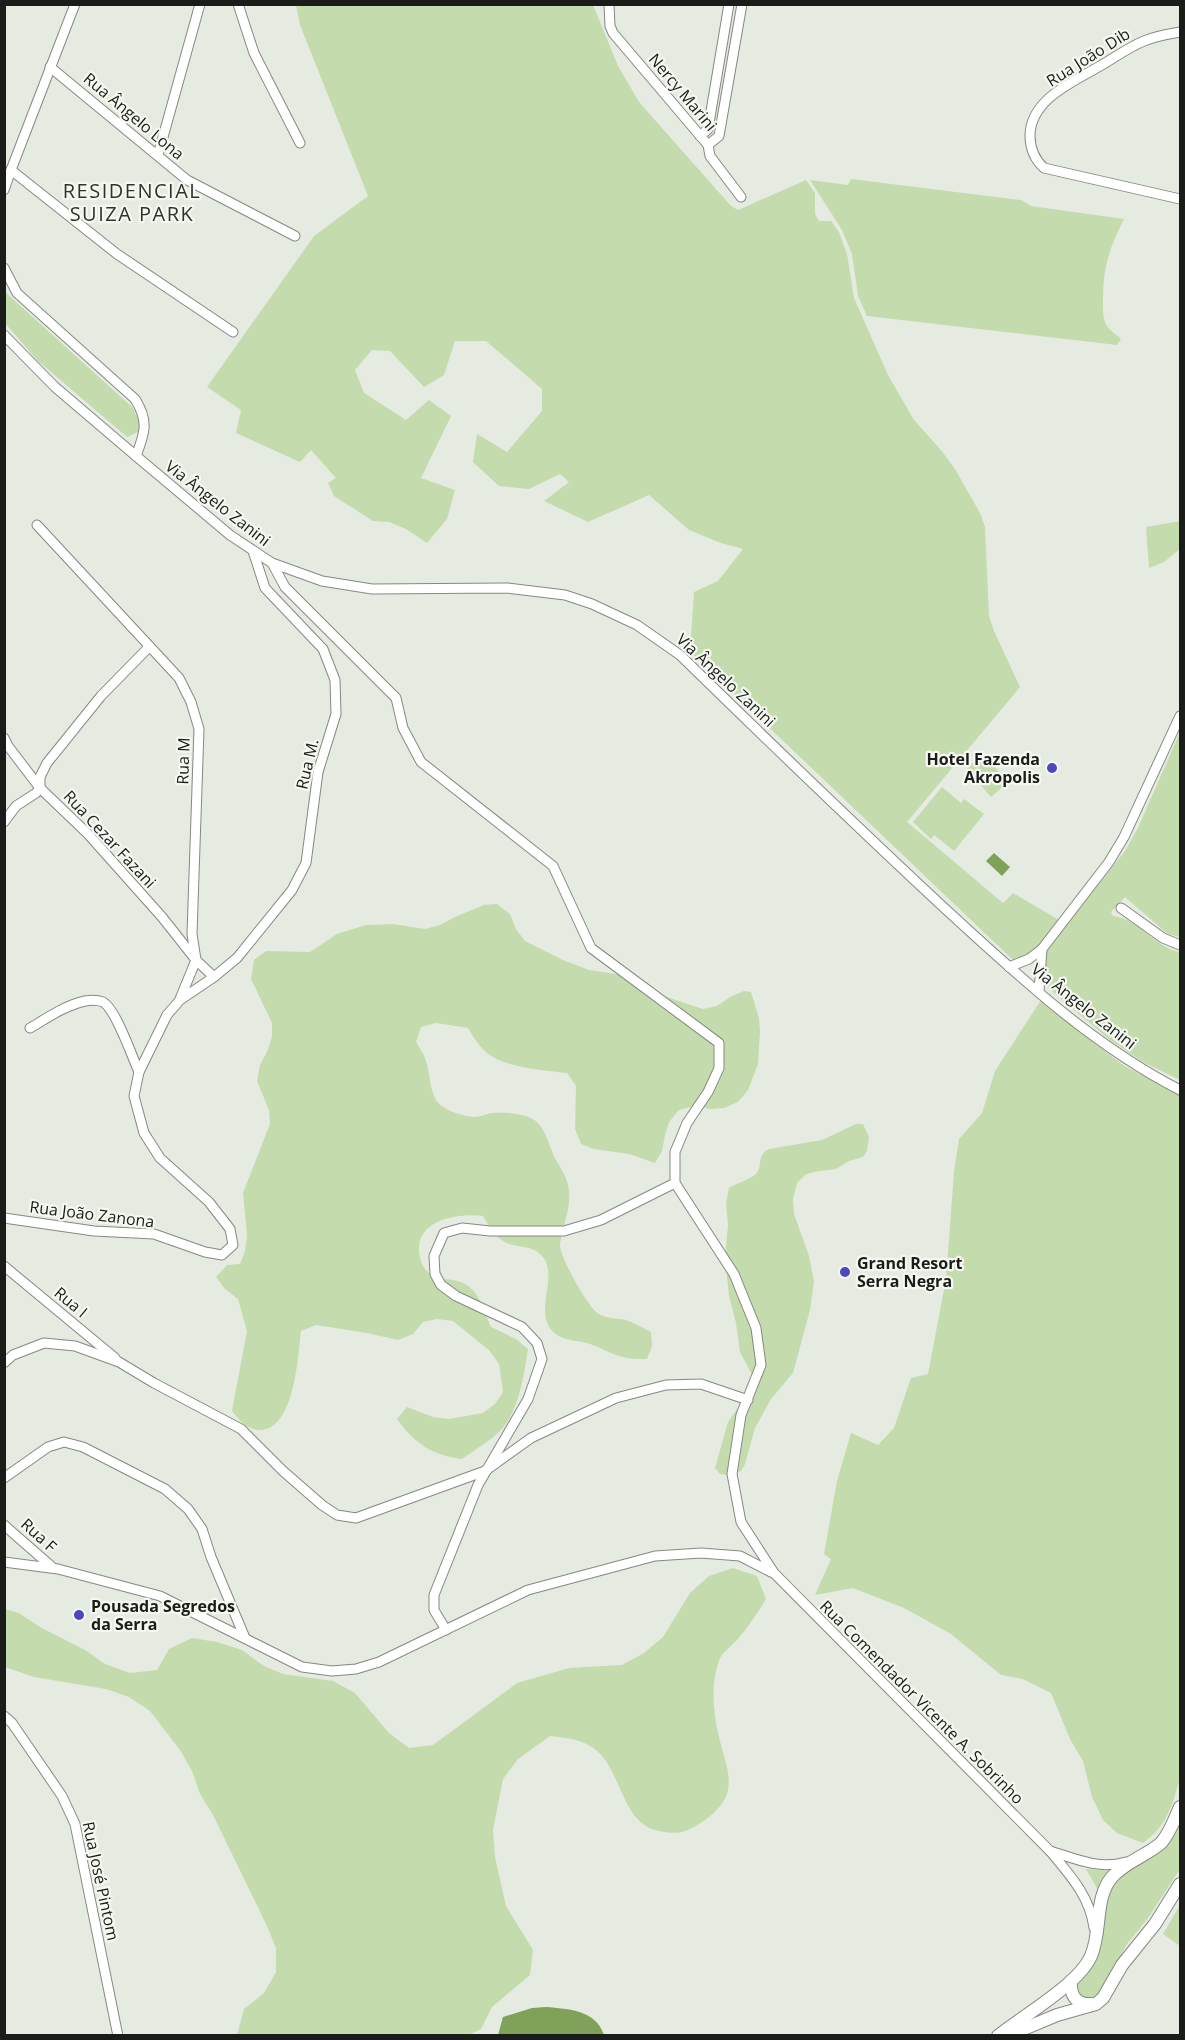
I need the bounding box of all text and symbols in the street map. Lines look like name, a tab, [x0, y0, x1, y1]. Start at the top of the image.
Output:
street label: Rua João Dib	[1042, 23, 1134, 91]
street label: Nercy Marini	[644, 48, 722, 136]
street label: Rua Ângelo Lona	[79, 67, 189, 165]
district label: RESIDENCIAL SUIZA PARK	[63, 177, 201, 227]
street label: Via Ângelo Zanini	[161, 455, 275, 551]
street label: Via Ângelo Zanini	[672, 628, 780, 732]
street label: Rua M	[171, 737, 195, 785]
street label: Rua M.	[291, 737, 323, 791]
place label: Hotel Fazenda Akropolis	[926, 748, 1040, 788]
marker: Hotel Fazenda Akropolis	[1045, 761, 1059, 775]
street label: Rua Cezar Fazani	[59, 785, 161, 893]
street label: Via Ângelo Zanini	[1027, 958, 1141, 1054]
street label: Rua João Zanona	[28, 1195, 156, 1233]
place label: Grand Resort Serra Negra	[857, 1252, 962, 1292]
marker: Grand Resort Serra Negra	[838, 1265, 852, 1279]
street label: Rua I	[50, 1282, 92, 1322]
street label: Rua F	[16, 1513, 62, 1557]
place label: Pousada Segredos da Serra	[91, 1595, 235, 1635]
street label: Rua Comendador Vicente A. Sobrinho	[815, 1595, 1029, 1809]
marker: Pousada Segredos da Serra	[72, 1608, 86, 1622]
street label: Rua José Pintom	[78, 1820, 124, 1942]

